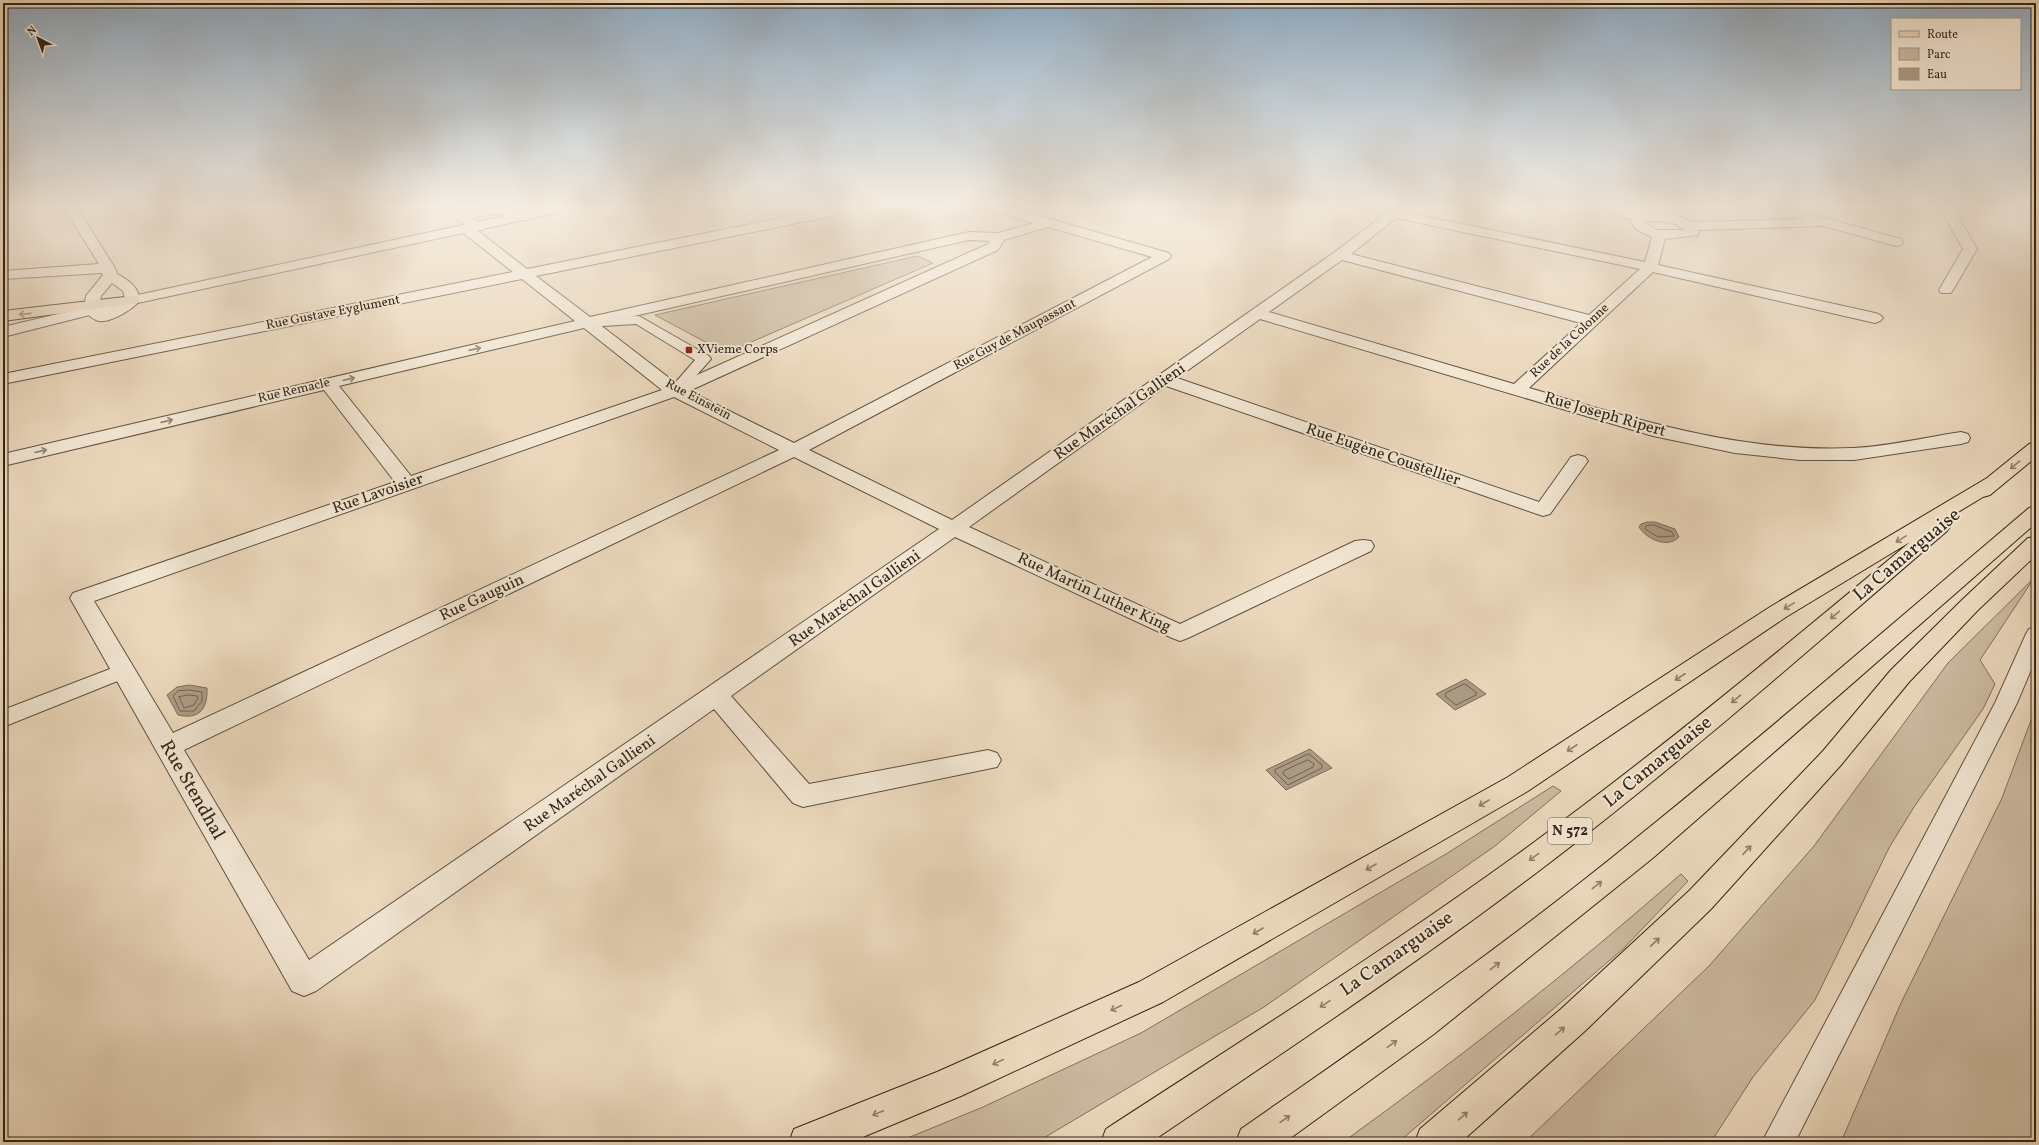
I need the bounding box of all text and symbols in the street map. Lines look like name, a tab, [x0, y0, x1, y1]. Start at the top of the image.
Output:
north arrow	[18, 18, 58, 58]
legend	[1891, 18, 2021, 90]
text: N	[24, 23, 40, 40]
text: Route	[1927, 27, 1958, 43]
text: Parc	[1927, 47, 1950, 63]
text: Eau	[1927, 67, 1947, 83]
street label: Rue Gustave Eyglument	[264, 291, 402, 335]
street label: Rue Guy de Maupassant	[950, 295, 1080, 375]
street label: Rue de la Colonne	[1527, 300, 1613, 382]
one-way arrow	[19, 310, 32, 317]
place label: XVieme Corps	[697, 341, 779, 359]
one-way arrow	[468, 344, 481, 352]
marker: XVieme Corps	[684, 345, 694, 355]
street label: Rue Maréchal Gallieni	[1050, 358, 1190, 466]
street label: Rue Remacle	[256, 374, 332, 408]
one-way arrow	[342, 374, 355, 382]
street label: Rue Einstein	[662, 375, 734, 425]
street label: Rue Joseph Ripert	[1542, 387, 1669, 443]
one-way arrow	[161, 417, 174, 425]
street label: Rue Eugène Coustellier	[1303, 418, 1463, 492]
one-way arrow	[34, 447, 47, 455]
one-way arrow	[2009, 461, 2020, 469]
street label: Rue Lavoisier	[330, 468, 427, 520]
street label: La Camarguaise	[1848, 502, 1966, 608]
one-way arrow	[1895, 534, 1906, 543]
street label: Rue Maréchal Gallieni	[785, 545, 925, 653]
street label: Rue Martin Luther King	[1013, 548, 1175, 638]
street label: Rue Gauguin	[436, 569, 528, 627]
one-way arrow	[1784, 602, 1795, 610]
one-way arrow	[1830, 611, 1841, 620]
one-way arrow	[1675, 673, 1686, 681]
one-way arrow	[1731, 695, 1741, 704]
street label: La Camarguaise	[1598, 710, 1718, 814]
street label: Rue Maréchal Gallieni	[520, 730, 660, 838]
street label: Rue Stendhal	[153, 735, 231, 845]
one-way arrow	[1566, 745, 1578, 753]
one-way arrow	[1478, 799, 1490, 807]
road number: N 572	[1548, 818, 1592, 844]
one-way arrow	[1742, 845, 1751, 855]
one-way arrow	[1529, 853, 1540, 861]
one-way arrow	[1365, 864, 1377, 872]
one-way arrow	[1592, 881, 1603, 890]
street label: La Camarguaise	[1335, 905, 1459, 1003]
one-way arrow	[1252, 928, 1264, 936]
one-way arrow	[1650, 937, 1660, 947]
one-way arrow	[1489, 961, 1500, 970]
one-way arrow	[1320, 1000, 1331, 1008]
one-way arrow	[1110, 1005, 1122, 1012]
one-way arrow	[1555, 1026, 1566, 1035]
one-way arrow	[1386, 1040, 1397, 1048]
one-way arrow	[992, 1059, 1004, 1067]
one-way arrow	[872, 1110, 884, 1118]
one-way arrow	[1457, 1112, 1468, 1121]
one-way arrow	[1280, 1115, 1291, 1124]

